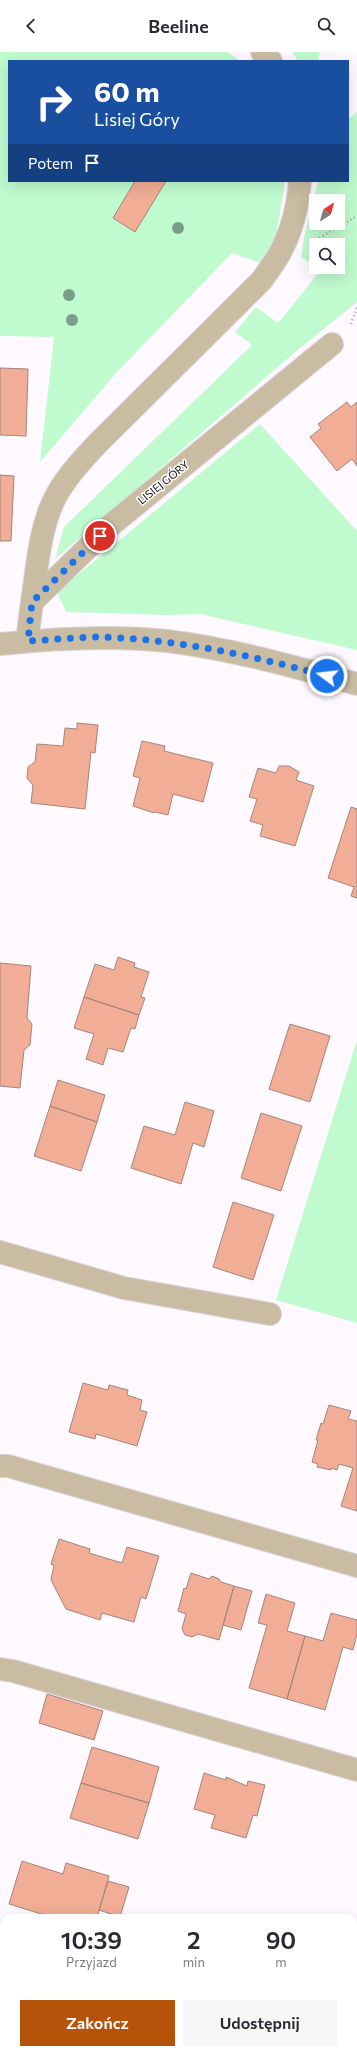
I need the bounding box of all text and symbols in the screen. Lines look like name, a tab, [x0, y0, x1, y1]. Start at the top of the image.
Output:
icon: back	[20, 15, 42, 37]
text: Beeline	[148, 15, 209, 37]
icon: search	[315, 15, 337, 37]
text: 60 m	[94, 74, 160, 108]
icon: right	[28, 76, 80, 128]
text: Lisiej Góry	[94, 108, 180, 130]
icon: arrive	[81, 152, 103, 174]
text: Potem	[28, 154, 73, 172]
north arrow	[309, 194, 345, 230]
map controls	[309, 194, 345, 274]
button: search	[309, 238, 345, 274]
street label: LISIEJ GÓRY	[134, 457, 192, 507]
pin	[83, 519, 117, 553]
icon: arrive	[89, 525, 111, 547]
position arrow	[306, 655, 348, 697]
text: 10:39	[61, 1925, 122, 1954]
text: 2	[187, 1925, 201, 1954]
text: 90	[266, 1925, 296, 1954]
text: Przyjazd	[66, 1954, 117, 1970]
text: min	[183, 1954, 205, 1970]
text: m	[275, 1954, 287, 1970]
button: Zakończ	[20, 2000, 175, 2046]
button: Udostępnij	[183, 2000, 337, 2046]

